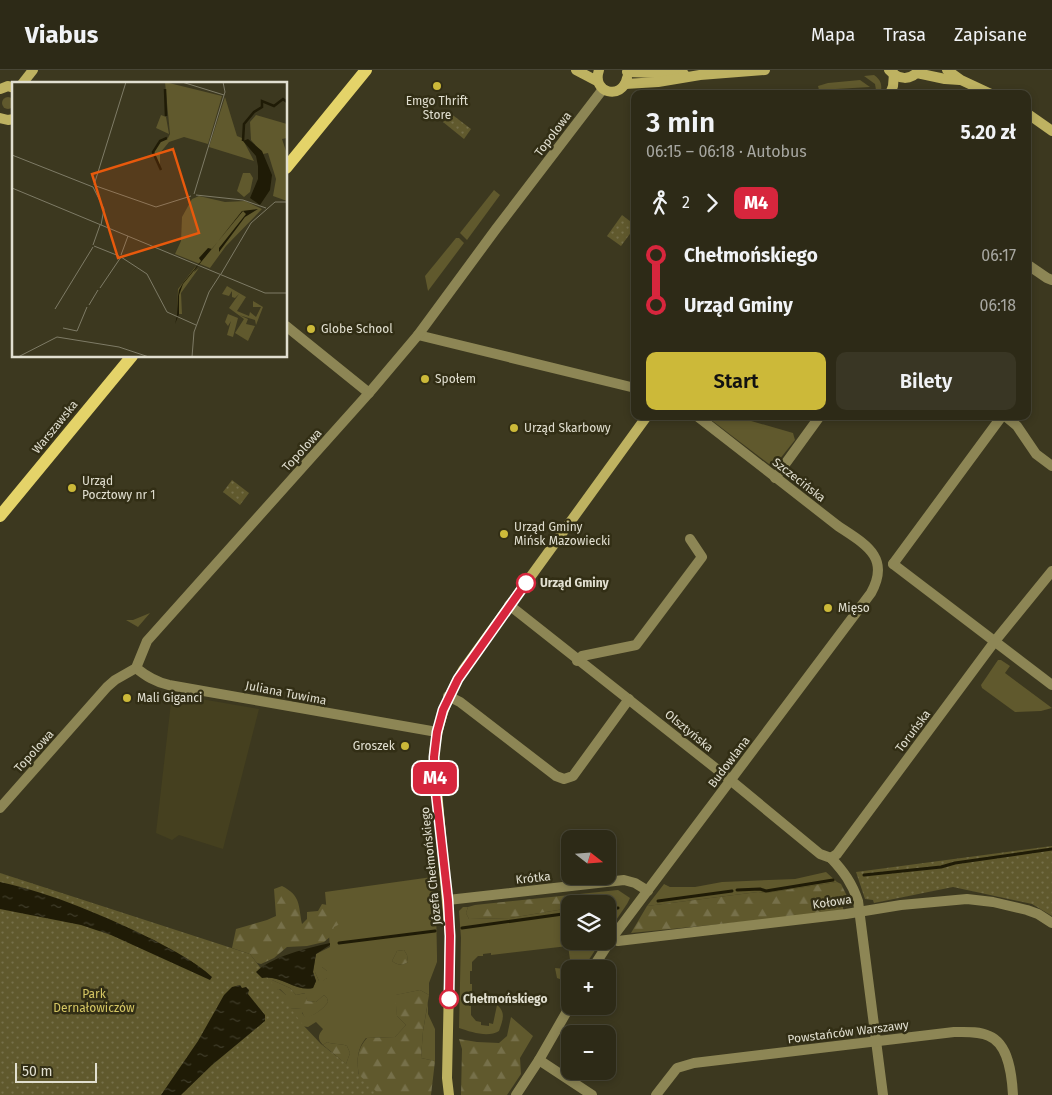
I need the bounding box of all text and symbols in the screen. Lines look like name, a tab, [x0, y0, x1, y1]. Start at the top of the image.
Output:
text: Viabus	[25, 21, 98, 49]
text: Mapa	[811, 24, 855, 46]
text: Trasa	[883, 24, 926, 46]
text: Zapisane	[954, 24, 1027, 46]
marker: Emgo Thrift Store	[431, 80, 443, 92]
inset map	[12, 82, 288, 358]
place label: Emgo Thrift Store	[406, 94, 469, 122]
text: 3 min	[646, 106, 715, 139]
street label: Topolowa	[532, 109, 574, 159]
text: 5.20 zł	[961, 121, 1016, 144]
text: 06:15 – 06:18 · Autobus	[646, 142, 807, 161]
icon: walk	[646, 189, 674, 217]
icon: forward	[698, 189, 726, 217]
text: M4	[744, 192, 768, 214]
text: 2	[682, 193, 690, 212]
text: Chełmońskiego	[684, 244, 818, 267]
text: 06:17	[981, 246, 1016, 265]
text: Urząd Gminy	[684, 294, 793, 317]
text: 06:18	[980, 296, 1016, 315]
place label: Globe School	[321, 322, 393, 336]
marker: Globe School	[305, 323, 317, 335]
button: Start	[646, 352, 826, 410]
button: Bilety	[836, 352, 1016, 410]
place label: Społem	[435, 372, 476, 386]
marker: Społem	[419, 373, 431, 385]
street label: Warszawska	[29, 398, 81, 456]
place label: Urząd Skarbowy	[524, 421, 611, 435]
marker: Urząd Skarbowy	[508, 422, 520, 434]
street label: Topolowa	[279, 426, 325, 474]
street label: Szczecińska	[770, 455, 828, 505]
place label: Urząd Pocztowy nr 1	[82, 474, 156, 502]
marker: Urząd Pocztowy nr 1	[66, 482, 78, 494]
place label: Urząd Gminy Mińsk Mazowiecki	[514, 520, 611, 548]
marker: Urząd Gminy Mińsk Mazowiecki	[498, 528, 510, 540]
marker: Urząd Gminy	[516, 573, 536, 593]
place label: Urząd Gminy	[540, 576, 610, 591]
place label: Mięso	[838, 601, 870, 615]
marker: Mięso	[822, 602, 834, 614]
street label: Juliana Tuwima	[244, 678, 328, 708]
place label: Mali Giganci	[137, 691, 202, 705]
marker: Mali Giganci	[121, 692, 133, 704]
street label: Olsztyńska	[662, 707, 716, 755]
street label: Toruńska	[893, 707, 933, 755]
street label: Topolowa	[11, 727, 57, 775]
street label: Budowlana	[705, 734, 753, 790]
place label: Groszek	[353, 739, 396, 753]
marker: Groszek	[399, 740, 411, 752]
line badge: M4	[412, 762, 458, 794]
text: M4	[423, 767, 447, 789]
street label: Józefa Chełmońskiego	[418, 806, 444, 926]
north arrow	[561, 830, 616, 885]
map controls	[561, 830, 616, 1080]
street label: Krótka	[515, 869, 551, 887]
street label: Kołowa	[811, 892, 853, 912]
button: layers	[561, 895, 616, 950]
button: +	[561, 960, 616, 1015]
park label: Park Dernałowiczów	[53, 987, 135, 1015]
marker: Chełmońskiego	[439, 989, 459, 1009]
place label: Chełmońskiego	[463, 992, 547, 1006]
street label: Powstańców Warszawy	[787, 1018, 910, 1046]
button: −	[561, 1025, 616, 1080]
scale bar	[15, 1060, 98, 1083]
text: 50 m	[22, 1063, 53, 1080]

